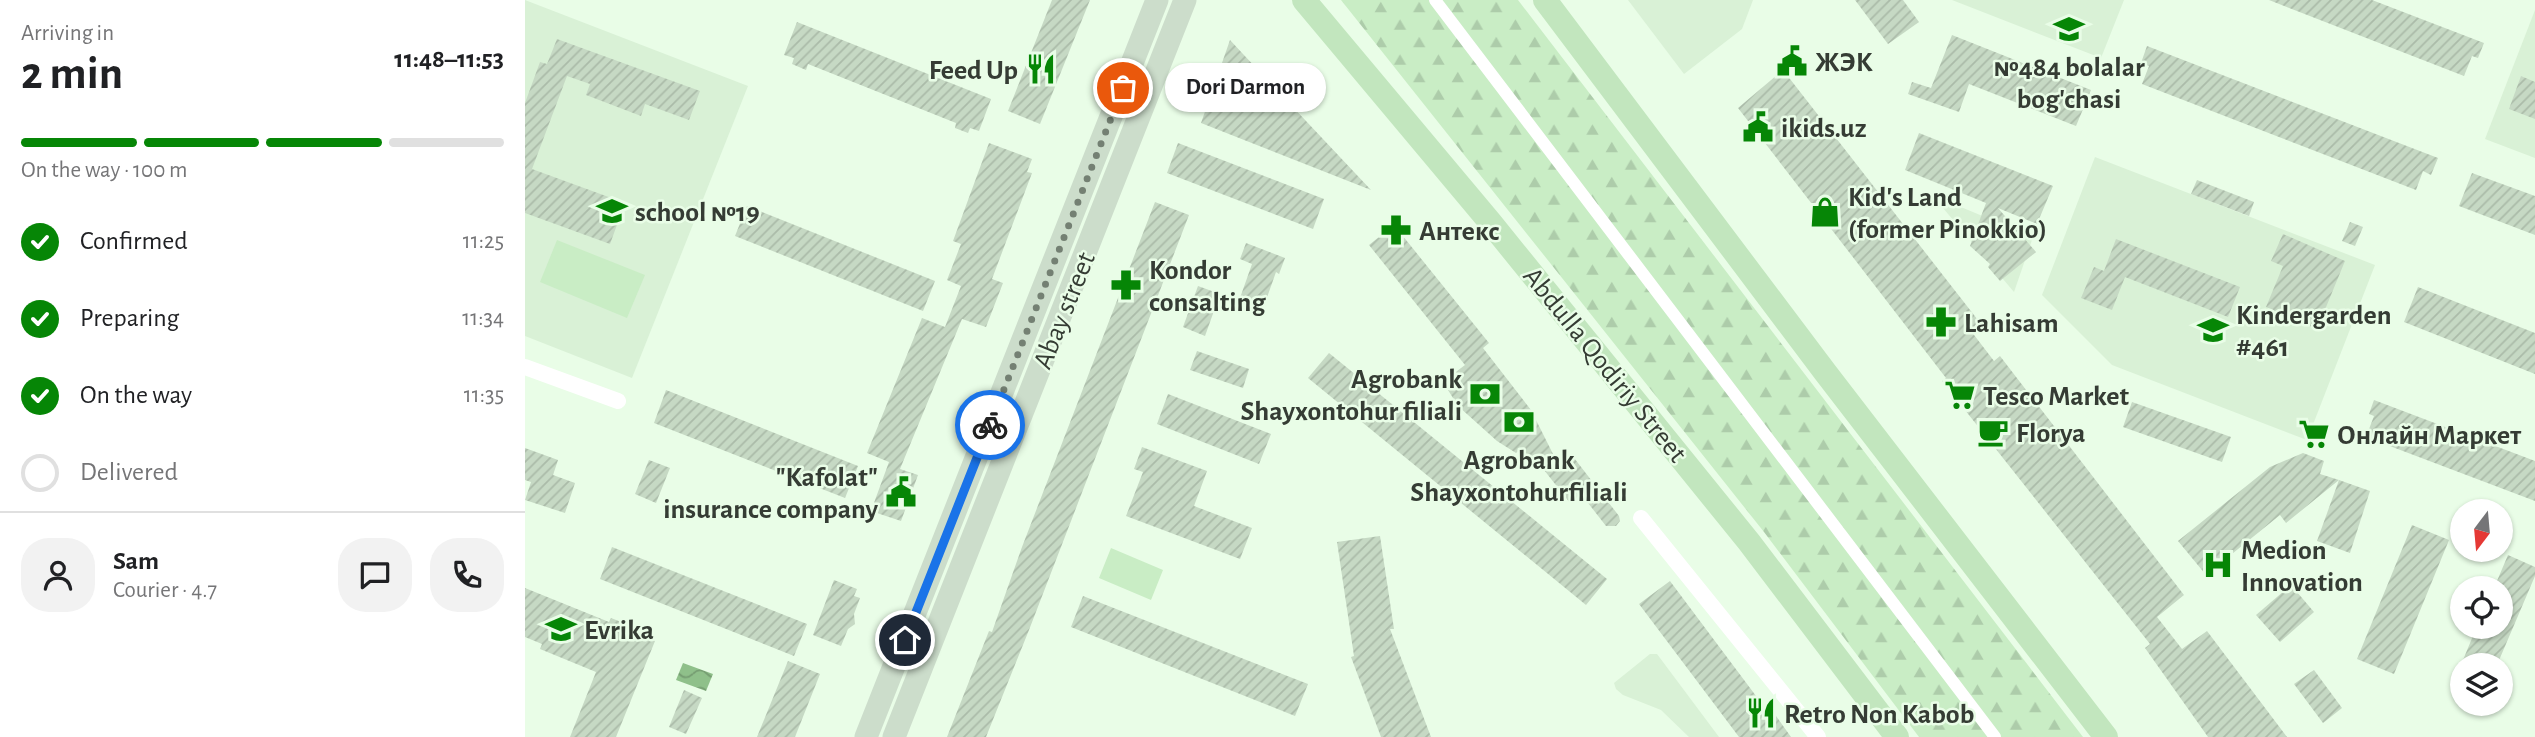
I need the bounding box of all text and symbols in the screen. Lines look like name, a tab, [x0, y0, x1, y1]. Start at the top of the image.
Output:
school or university icon: №484 bolalar bog'chasi	[2052, 12, 2086, 46]
text: Arriving in	[21, 22, 114, 45]
public building icon: ЖЭК	[1775, 44, 1809, 78]
text: 11:48–11:53	[394, 46, 504, 72]
place label: ЖЭК	[1815, 49, 1873, 77]
text: 2 min	[21, 51, 123, 97]
restaurant icon: Feed Up	[1024, 52, 1058, 86]
place label: №484 bolalar bog'chasi	[1993, 54, 2145, 114]
place label: Feed Up	[929, 57, 1018, 85]
pin	[1093, 58, 1153, 118]
callout: Dori Darmon	[1165, 64, 1326, 112]
icon: bag	[1104, 69, 1142, 107]
text: Dori Darmon	[1186, 76, 1305, 99]
public building icon: ikids.uz	[1741, 110, 1775, 144]
place label: ikids.uz	[1781, 115, 1867, 143]
text: On the way · 100 m	[21, 159, 188, 182]
place label: Kid's Land (former Pinokkio)	[1848, 184, 2047, 244]
school or university icon: school №19	[595, 194, 629, 228]
shop icon: Kid's Land (former Pinokkio)	[1808, 195, 1842, 229]
place label: school №19	[635, 199, 760, 227]
pharmacy icon: Антекс	[1379, 213, 1413, 247]
place label: Антекс	[1419, 218, 1500, 246]
icon: check	[21, 223, 59, 261]
text: Confirmed	[80, 228, 188, 254]
text: 11:25	[463, 230, 504, 253]
street label: Abay street	[1029, 249, 1101, 373]
place label: Kondor consalting	[1149, 257, 1266, 317]
street label: Abdulla Qodiriy Street	[1517, 262, 1691, 468]
pharmacy icon: Kondor consalting	[1109, 268, 1143, 302]
icon: check	[21, 300, 59, 338]
place label: Kindergarden #461	[2236, 302, 2392, 362]
text: Preparing	[80, 305, 179, 331]
pharmacy icon: Lahisam	[1924, 305, 1958, 339]
text: 11:34	[462, 307, 504, 330]
place label: Lahisam	[1964, 310, 2058, 338]
school or university icon: Kindergarden #461	[2196, 313, 2230, 347]
place label: Agrobank Shayxontohur filiali	[1241, 366, 1462, 426]
icon: check	[21, 377, 59, 415]
bank icon: Agrobank Shayxontohur filiali	[1468, 377, 1502, 411]
supermarket icon: Tesco Market	[1943, 378, 1977, 412]
text: On the way	[80, 382, 192, 408]
place label: Tesco Market	[1983, 383, 2130, 411]
text: 11:35	[464, 384, 504, 407]
courier	[955, 390, 1025, 460]
bank icon: Agrobank Shayxontohurfiliali	[1502, 405, 1536, 439]
icon: bike	[971, 406, 1009, 444]
cafe icon: Florya	[1976, 415, 2010, 449]
supermarket icon: Онлайн Маркет	[2297, 417, 2331, 451]
place label: Florya	[2016, 420, 2086, 448]
place label: Онлайн Маркет	[2337, 422, 2522, 450]
place label: Agrobank Shayxontohurfiliali	[1410, 447, 1628, 507]
text: Delivered	[80, 459, 178, 485]
place label: "Kafolat" insurance company	[663, 464, 878, 524]
public building icon: "Kafolat" insurance company	[884, 475, 918, 509]
north arrow	[2450, 499, 2513, 562]
map controls	[2450, 499, 2513, 716]
place label: Medion Innovation	[2241, 537, 2363, 597]
button: person	[21, 538, 95, 612]
button: chat	[338, 538, 412, 612]
button: phone	[430, 538, 504, 612]
text: Sam	[113, 548, 159, 574]
hospital icon: Medion Innovation	[2201, 548, 2235, 582]
button: locate	[2450, 576, 2513, 639]
text: Courier · 4.7	[113, 579, 217, 602]
pin	[875, 610, 935, 670]
school or university icon: Evrika	[544, 612, 578, 646]
place label: Evrika	[584, 617, 654, 645]
icon: home	[886, 621, 924, 659]
button: layers	[2450, 653, 2513, 716]
restaurant icon: Retro Non Kabob	[1744, 696, 1778, 730]
place label: Retro Non Kabob	[1784, 701, 1974, 729]

